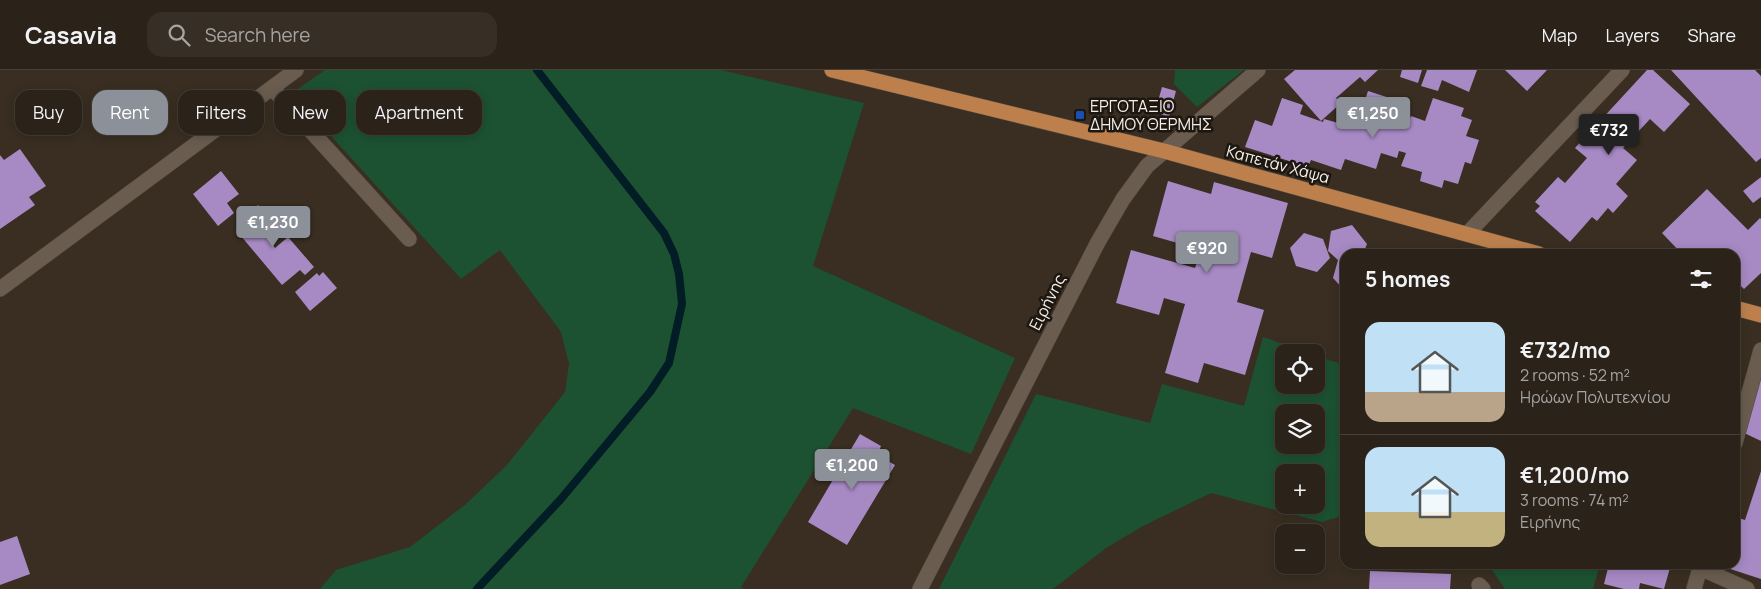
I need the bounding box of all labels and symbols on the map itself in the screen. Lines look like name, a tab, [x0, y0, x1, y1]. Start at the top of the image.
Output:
place label: ΕΡΓΟΤΑΞΙΟ ΔΗΜΟΥ ΘΕΡΜΗΣ	[1090, 95, 1212, 135]
pin: €1,250	[1332, 97, 1414, 139]
marker: ΕΡΓΟΤΑΞΙΟ ΔΗΜΟΥ ΘΕΡΜΗΣ	[1074, 109, 1086, 121]
pin: €732	[1579, 114, 1639, 156]
street label: Καπετάν Χάψα	[1224, 140, 1332, 188]
pin: €1,230	[232, 206, 314, 248]
pin: €920	[1177, 232, 1237, 274]
street label: Ειρήνης	[1024, 270, 1071, 334]
pin: €1,200	[811, 448, 893, 491]

